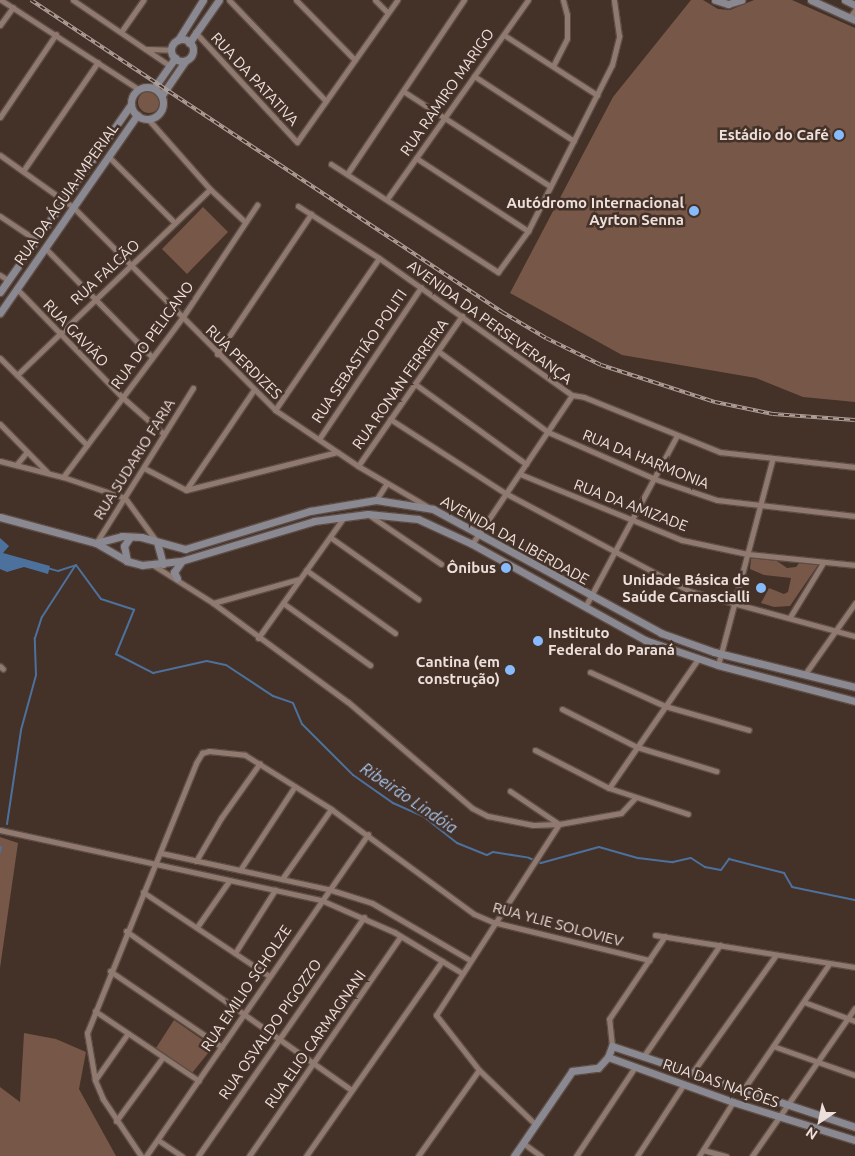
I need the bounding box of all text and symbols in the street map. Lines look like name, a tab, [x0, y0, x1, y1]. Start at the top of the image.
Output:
street label: RUA RAMIRO MARIGO	[396, 25, 498, 159]
street label: RUA DA PATATIVA	[207, 29, 303, 129]
street label: RUA DA ÁGUIA-IMPERIAL	[10, 120, 122, 268]
place label: Estádio do Café	[719, 126, 829, 144]
marker: Estádio do Café	[833, 129, 845, 141]
place label: Autódromo Internacional Ayrton Senna	[507, 193, 684, 228]
marker: Autódromo Internacional Ayrton Senna	[688, 205, 700, 217]
street label: RUA FALCÃO	[67, 235, 143, 309]
street label: AVENIDA DA PERSEVERANÇA	[404, 256, 576, 388]
street label: RUA DO PELICANO	[107, 278, 197, 392]
street label: RUA SEBASTIÃO POLITI	[308, 286, 410, 426]
street label: RUA GAVIÃO	[40, 296, 112, 370]
street label: RUA RONAN FERREIRA	[348, 315, 452, 453]
street label: RUA PERDIZES	[202, 321, 286, 403]
street label: RUA SUDARIO FARIA	[89, 395, 179, 523]
street label: RUA DA HARMONIA	[580, 425, 712, 493]
street label: RUA DA AMIZADE	[572, 475, 690, 535]
street label: AVENIDA DA LIBERDADE	[438, 492, 592, 588]
place label: Ônibus	[446, 559, 496, 577]
marker: Ônibus	[500, 562, 512, 574]
place label: Unidade Básica de Saúde Carnascialli	[622, 570, 750, 605]
marker: Unidade Básica de Saúde Carnascialli	[754, 581, 768, 595]
place label: Instituto Federal do Paraná	[548, 623, 675, 658]
marker: Instituto Federal do Paraná	[532, 635, 544, 647]
place label: Cantina (em construção)	[416, 652, 500, 687]
marker: Cantina (em construção)	[504, 664, 516, 676]
water label: Ribeirão Lindóia	[357, 759, 461, 837]
street label: RUA YLIE SOLOVIEV	[491, 898, 625, 950]
street label: RUA EMILIO SCHOLZE	[197, 921, 295, 1055]
street label: RUA OSVALDO PIGOZZO	[215, 956, 325, 1102]
street label: RUA ELIO CARMAGNANI	[261, 967, 369, 1111]
street label: RUA DAS NAÇÕES	[661, 1055, 781, 1111]
north arrow	[795, 1096, 845, 1146]
text: N	[803, 1124, 820, 1143]

